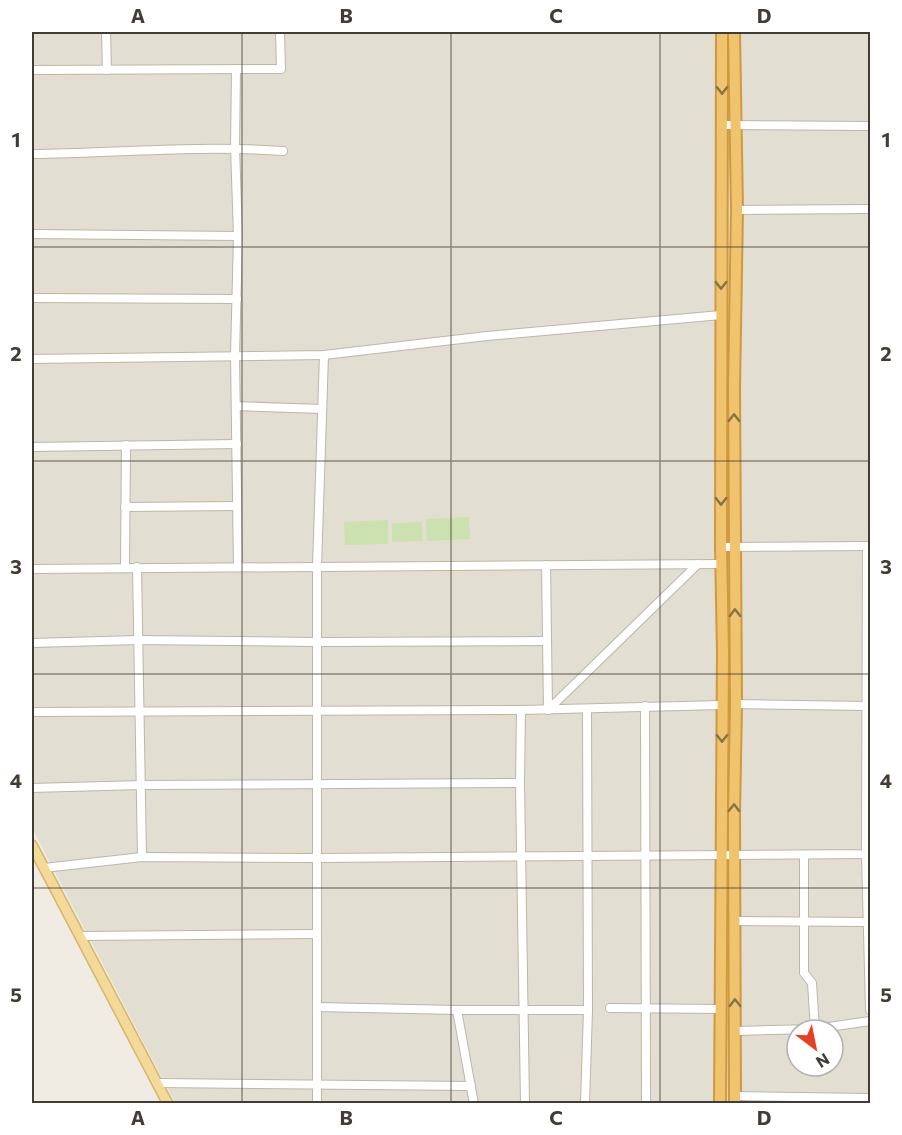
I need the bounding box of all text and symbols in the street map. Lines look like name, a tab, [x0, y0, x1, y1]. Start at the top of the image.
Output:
text: A	[131, 3, 145, 27]
text: B	[339, 3, 353, 27]
text: C	[549, 3, 563, 27]
text: D	[757, 3, 771, 27]
one-way arrow	[716, 85, 728, 94]
text: 1	[11, 127, 21, 151]
text: 1	[881, 127, 891, 151]
one-way arrow	[715, 280, 727, 289]
text: 2	[10, 341, 22, 365]
text: 2	[880, 341, 892, 365]
one-way arrow	[728, 414, 740, 423]
one-way arrow	[715, 496, 727, 505]
text: 3	[10, 554, 22, 578]
text: 3	[880, 554, 892, 578]
one-way arrow	[729, 609, 741, 618]
one-way arrow	[716, 733, 728, 742]
text: 4	[10, 768, 22, 792]
text: 4	[880, 768, 892, 792]
one-way arrow	[728, 804, 740, 813]
text: 5	[10, 982, 22, 1006]
text: 5	[880, 982, 892, 1006]
one-way arrow	[729, 999, 741, 1008]
north arrow	[785, 1018, 845, 1078]
text: N	[813, 1050, 833, 1072]
text: A	[131, 1105, 145, 1129]
text: B	[339, 1105, 353, 1129]
text: C	[549, 1105, 563, 1129]
text: D	[757, 1105, 771, 1129]

